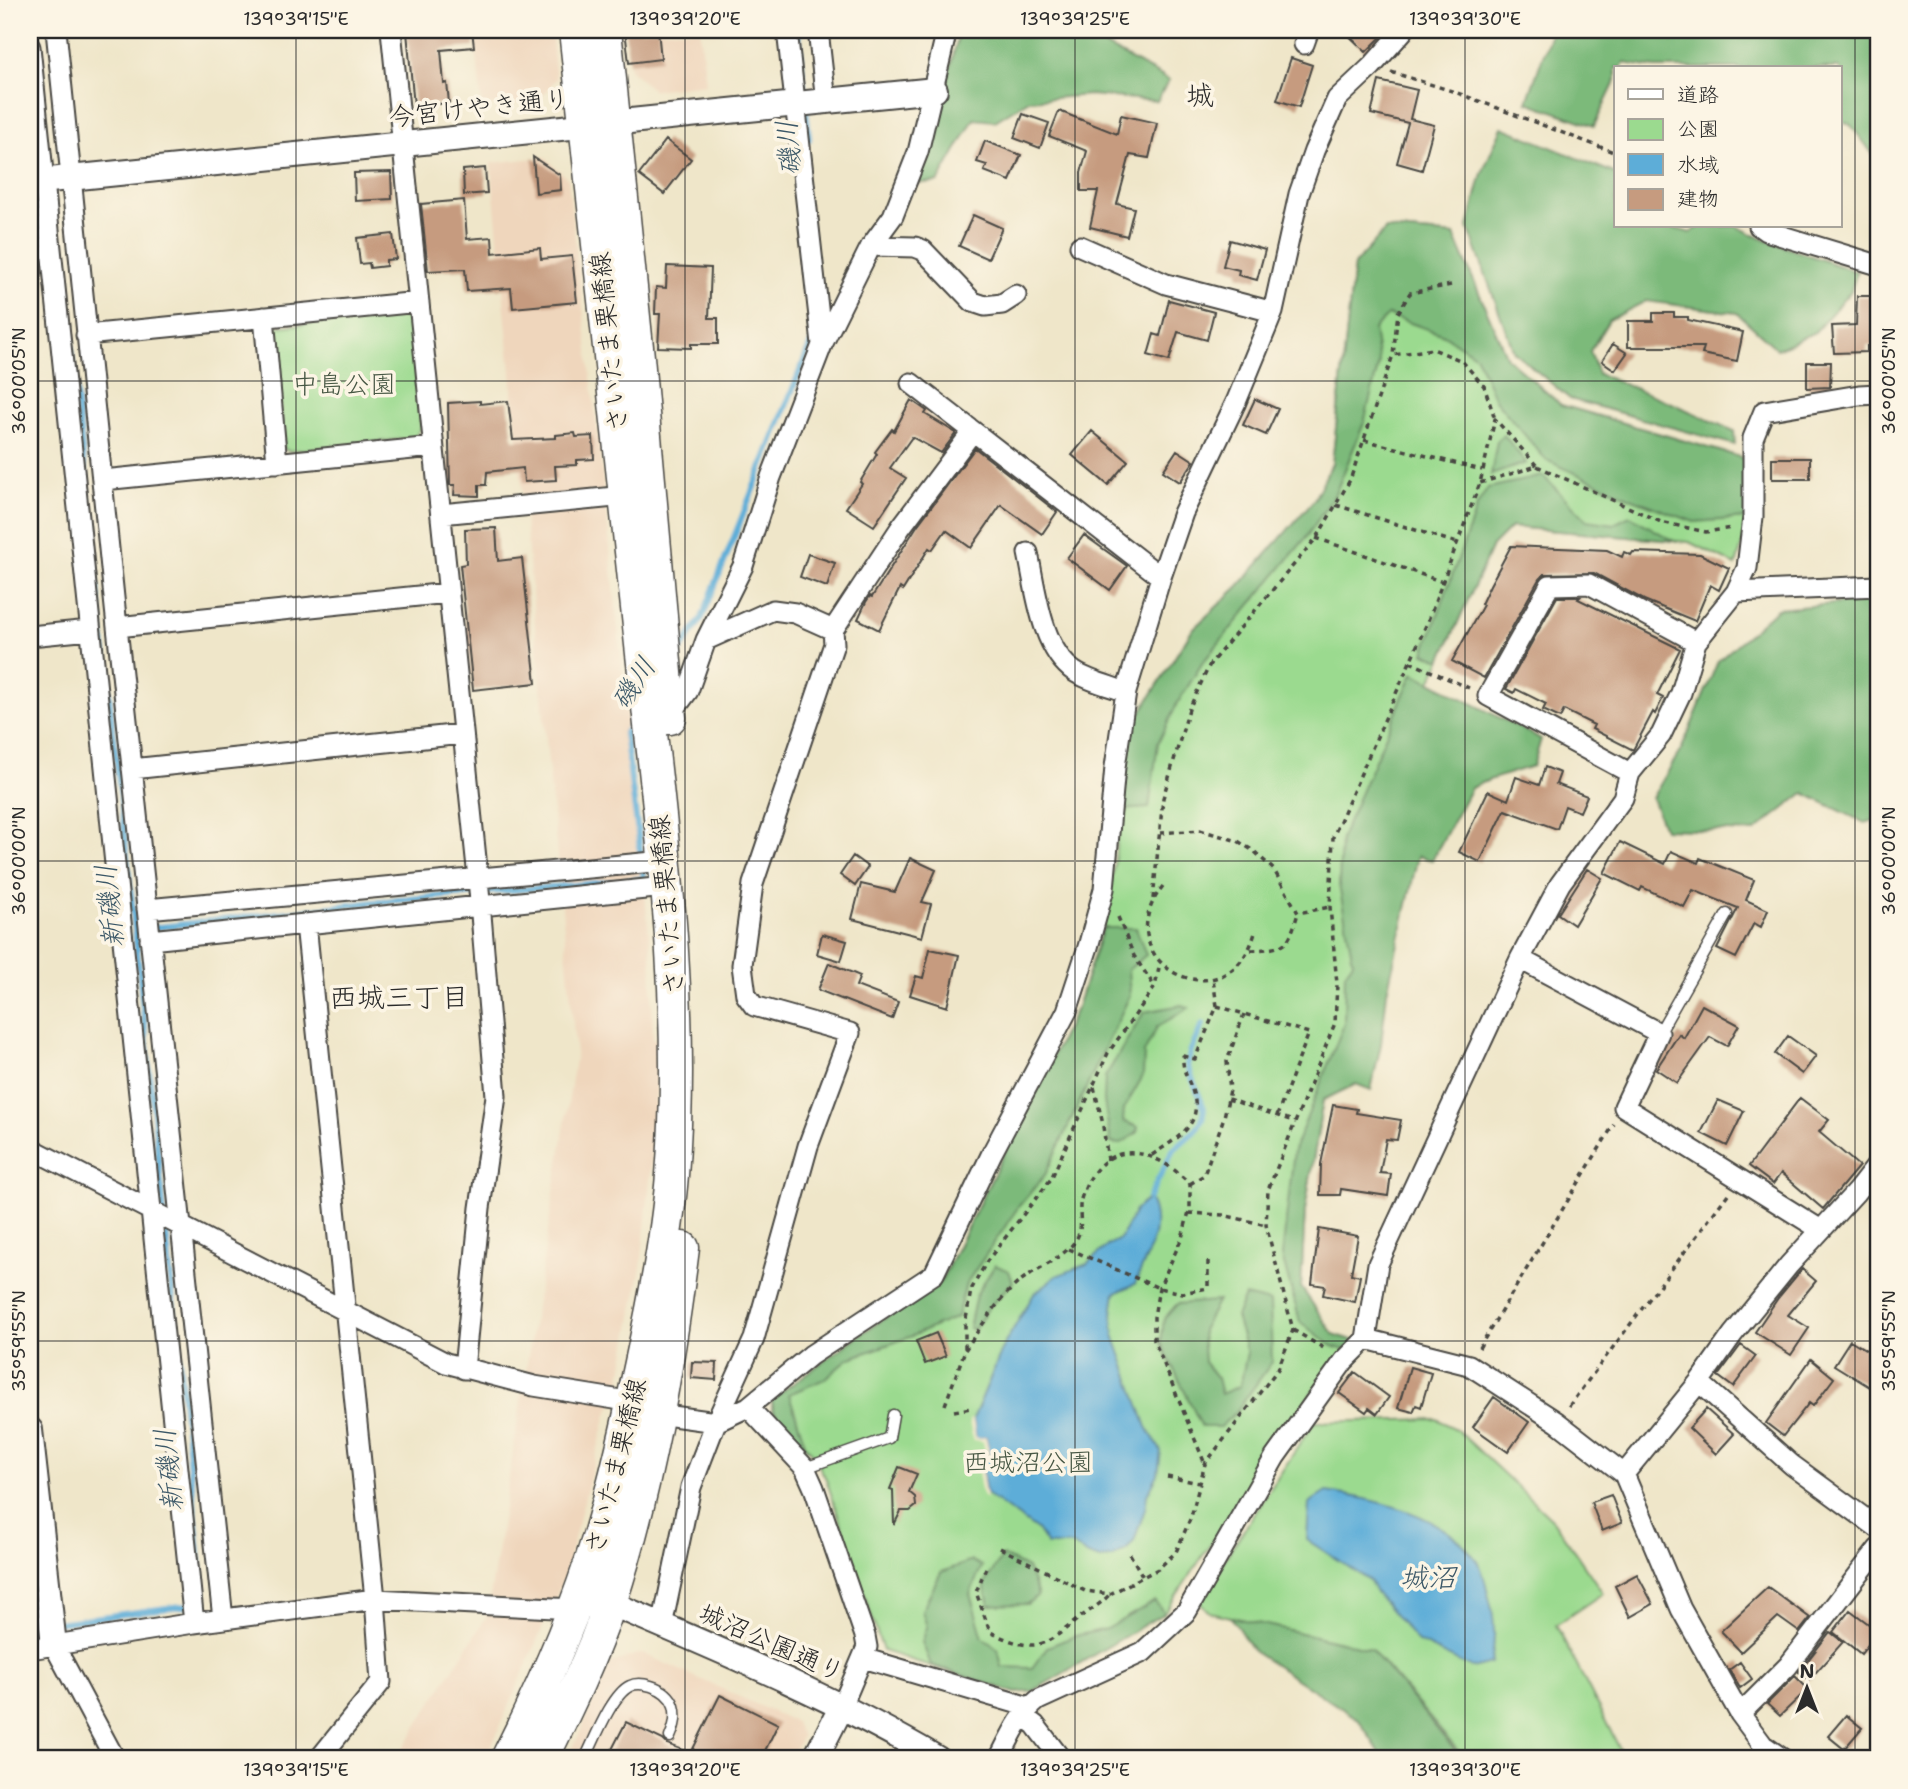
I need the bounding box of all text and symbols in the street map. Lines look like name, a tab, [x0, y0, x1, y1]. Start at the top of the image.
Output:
text: 139°39'15"E	[243, 7, 349, 31]
text: 139°39'20"E	[629, 7, 741, 31]
text: 139°39'25"E	[1020, 7, 1130, 31]
text: 139°39'30"E	[1409, 7, 1521, 31]
legend	[1614, 66, 1842, 228]
district label: 城	[1186, 76, 1214, 114]
street label: 今宮けやき通り	[387, 80, 571, 134]
text: 道路	[1677, 81, 1719, 109]
text: 公園	[1677, 115, 1719, 143]
water label: 磯川	[767, 118, 809, 178]
text: 水域	[1677, 151, 1719, 179]
text: 建物	[1677, 185, 1719, 213]
street label: さいたま栗橋線	[581, 250, 635, 434]
text: 36°00'05"N	[7, 327, 31, 435]
text: 36°00'05"N	[1877, 327, 1901, 435]
park label: 中島公園	[292, 366, 396, 401]
water label: 磯川	[602, 649, 664, 717]
text: 36°00'00"N	[7, 806, 31, 916]
text: 36°00'00"N	[1877, 806, 1901, 916]
street label: さいたま栗橋線	[641, 813, 691, 997]
water label: 新磯川	[86, 862, 132, 950]
district label: 西城三丁目	[329, 978, 469, 1016]
text: 35°59'55"N	[7, 1290, 31, 1392]
text: 35°59'55"N	[1877, 1290, 1901, 1392]
street label: さいたま栗橋線	[576, 1374, 654, 1558]
water label: 新磯川	[145, 1426, 191, 1514]
park label: 西城沼公園	[963, 1444, 1093, 1479]
water label: 城沼	[1400, 1558, 1458, 1596]
street label: 城沼公園通り	[694, 1594, 850, 1690]
north arrow	[1772, 1652, 1842, 1722]
text: N	[1799, 1659, 1815, 1684]
text: 139°39'15"E	[243, 1758, 349, 1782]
text: 139°39'20"E	[629, 1758, 741, 1782]
text: 139°39'25"E	[1020, 1758, 1130, 1782]
text: 139°39'30"E	[1409, 1758, 1521, 1782]

